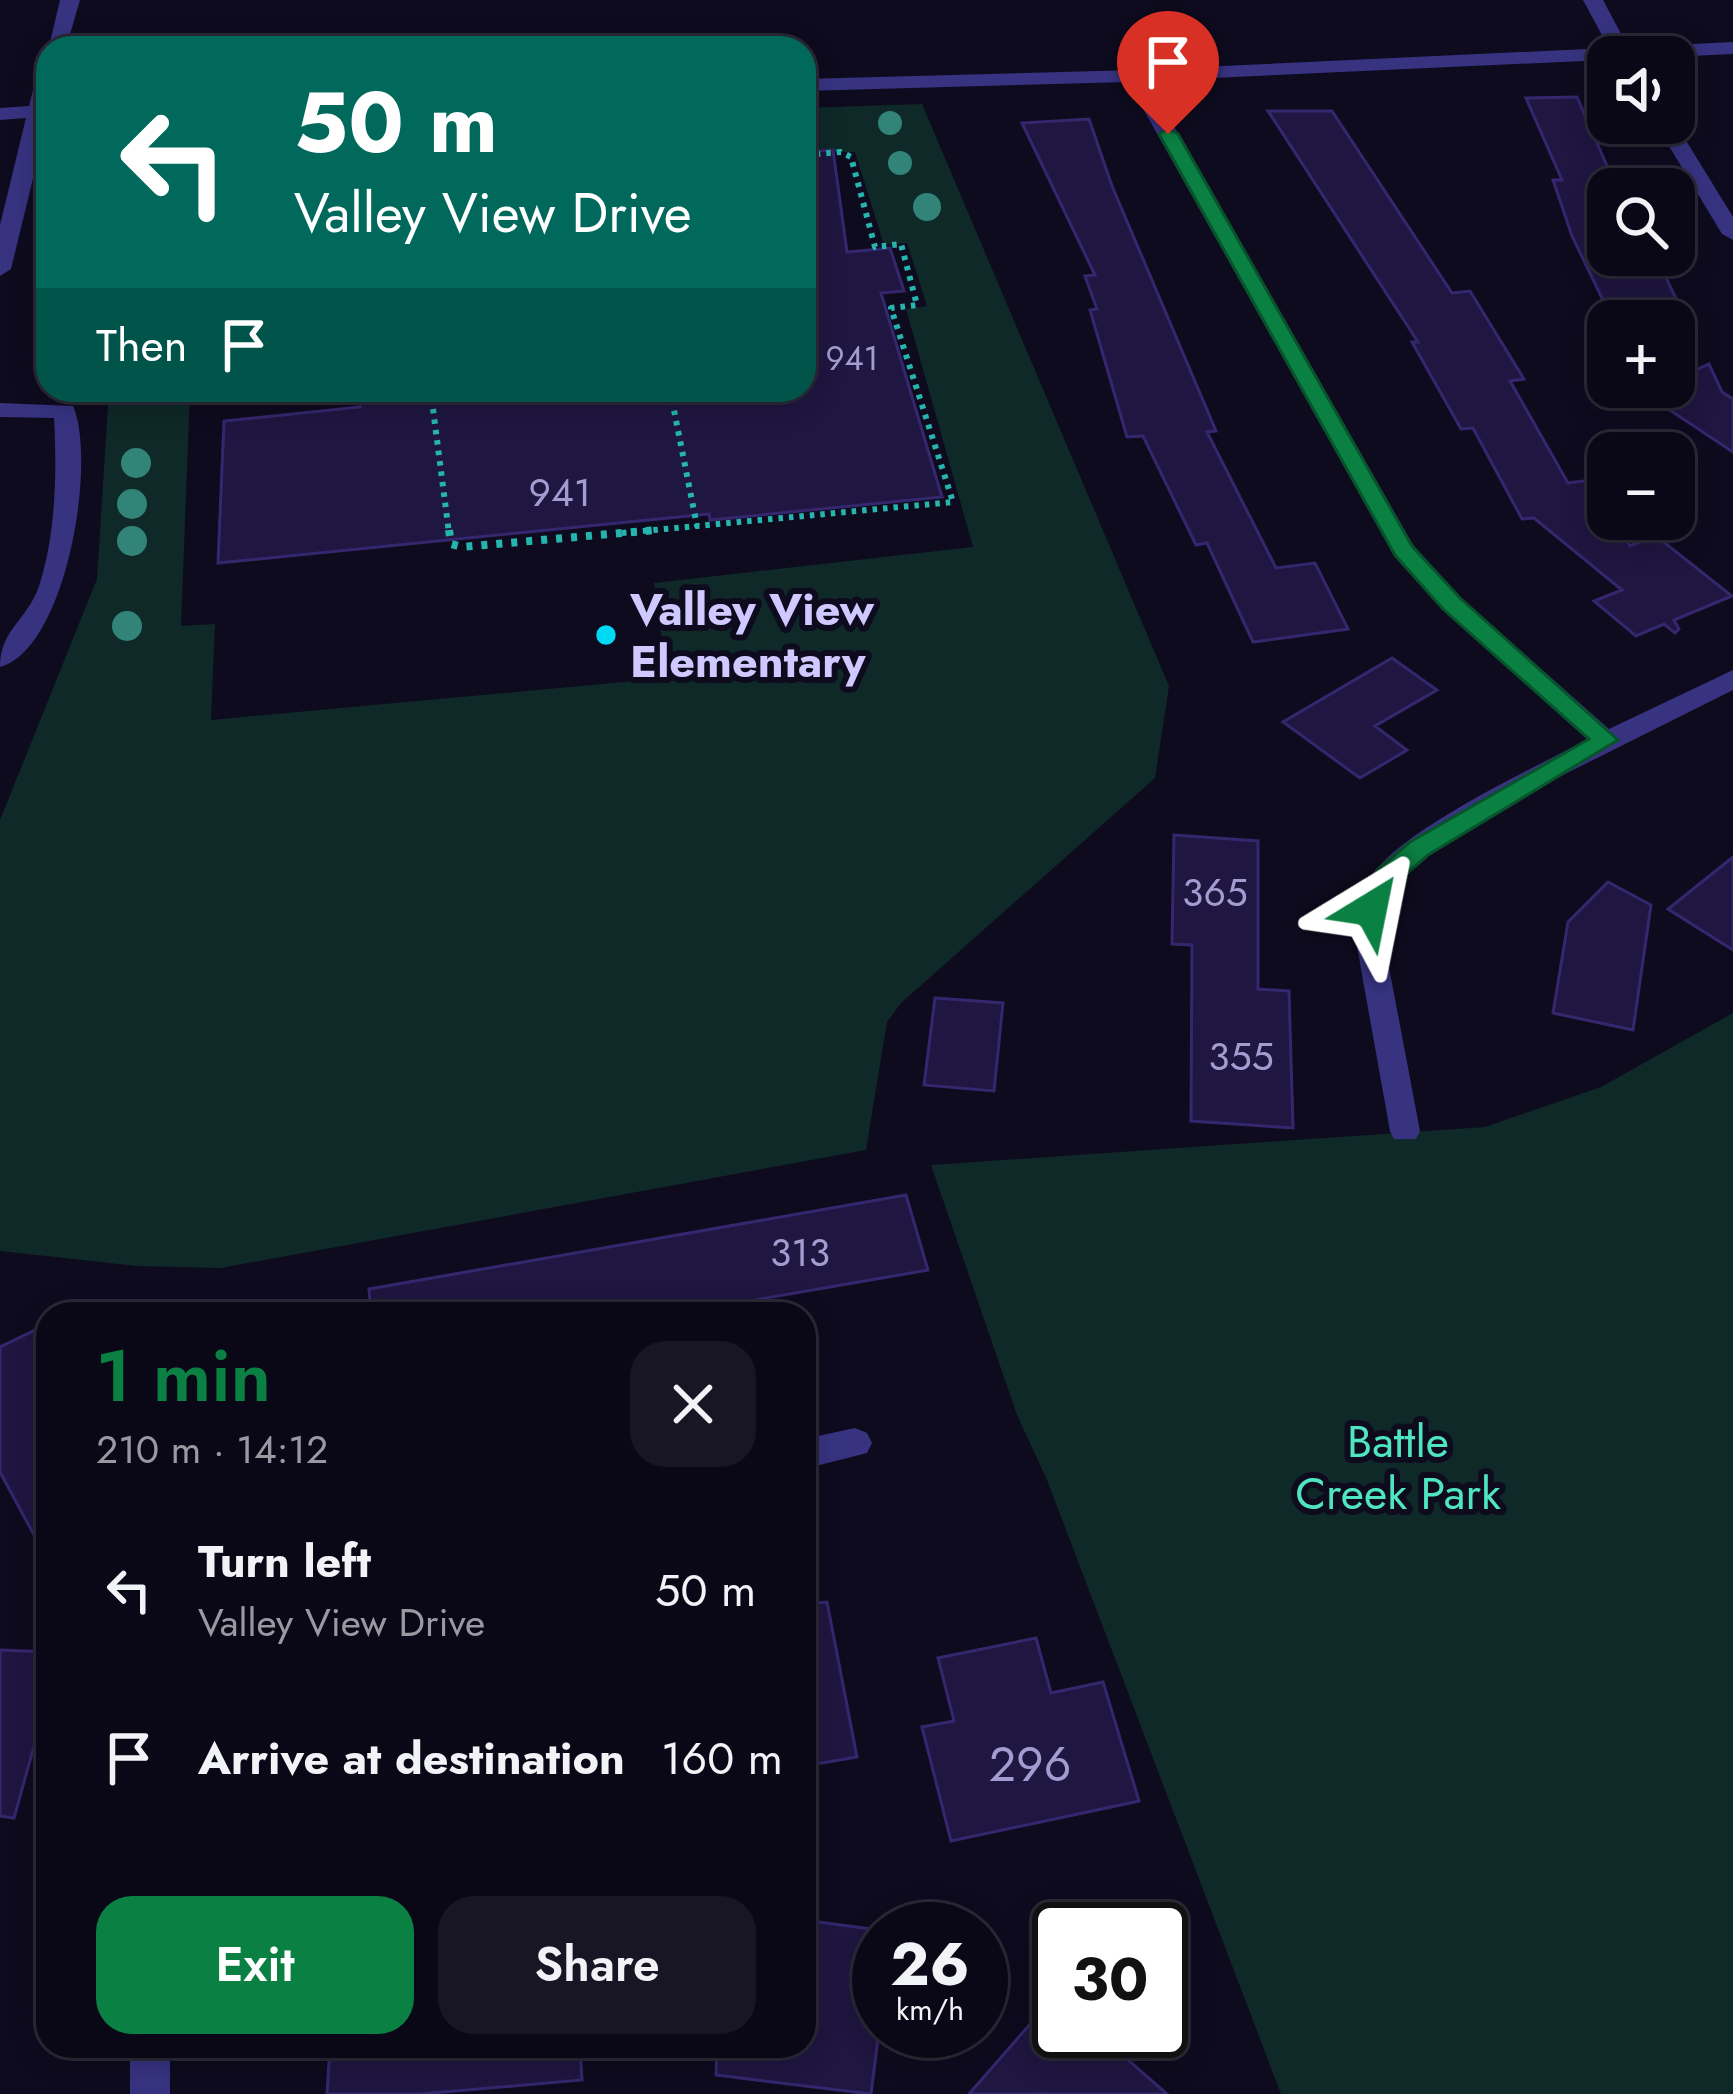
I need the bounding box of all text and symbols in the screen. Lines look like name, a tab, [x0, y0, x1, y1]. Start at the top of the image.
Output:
pin	[1117, 11, 1219, 134]
icon: arrive	[1135, 29, 1201, 95]
map controls	[1587, 36, 1695, 540]
button: sound	[1587, 36, 1695, 144]
text: 50 m	[294, 62, 498, 184]
icon: left	[96, 84, 252, 240]
button: search	[1587, 168, 1695, 276]
text: Valley View Drive	[294, 174, 692, 252]
button: +	[1587, 300, 1695, 408]
icon: arrive	[211, 312, 277, 378]
text: Then	[96, 313, 187, 378]
house number: 941	[825, 335, 879, 382]
button: −	[1587, 432, 1695, 540]
house number: 941	[529, 464, 591, 521]
place label: Valley View Elementary	[629, 577, 875, 694]
marker: Valley View Elementary	[593, 622, 619, 648]
position arrow	[1308, 846, 1434, 972]
house number: 365	[1182, 864, 1248, 921]
house number: 355	[1208, 1028, 1274, 1085]
house number: 313	[770, 1224, 830, 1281]
text: 1 min	[96, 1324, 271, 1428]
button: close	[630, 1341, 756, 1467]
park label: Battle Creek Park	[1295, 1409, 1501, 1526]
text: 210 m · 14:12	[96, 1421, 328, 1478]
text: Turn left	[198, 1529, 371, 1594]
icon: left	[96, 1557, 162, 1623]
text: 50 m	[655, 1558, 756, 1623]
text: Valley View Drive	[198, 1594, 485, 1651]
icon: arrive	[96, 1725, 162, 1791]
text: Arrive at destination	[198, 1726, 625, 1791]
text: 160 m	[661, 1726, 783, 1791]
house number: 296	[989, 1730, 1071, 1799]
button: Exit	[96, 1896, 414, 2034]
button: Share	[438, 1896, 756, 2034]
speed limit sign: 30	[1032, 1902, 1188, 2058]
text: 26	[890, 1921, 970, 2008]
text: km/h	[896, 1988, 964, 2031]

